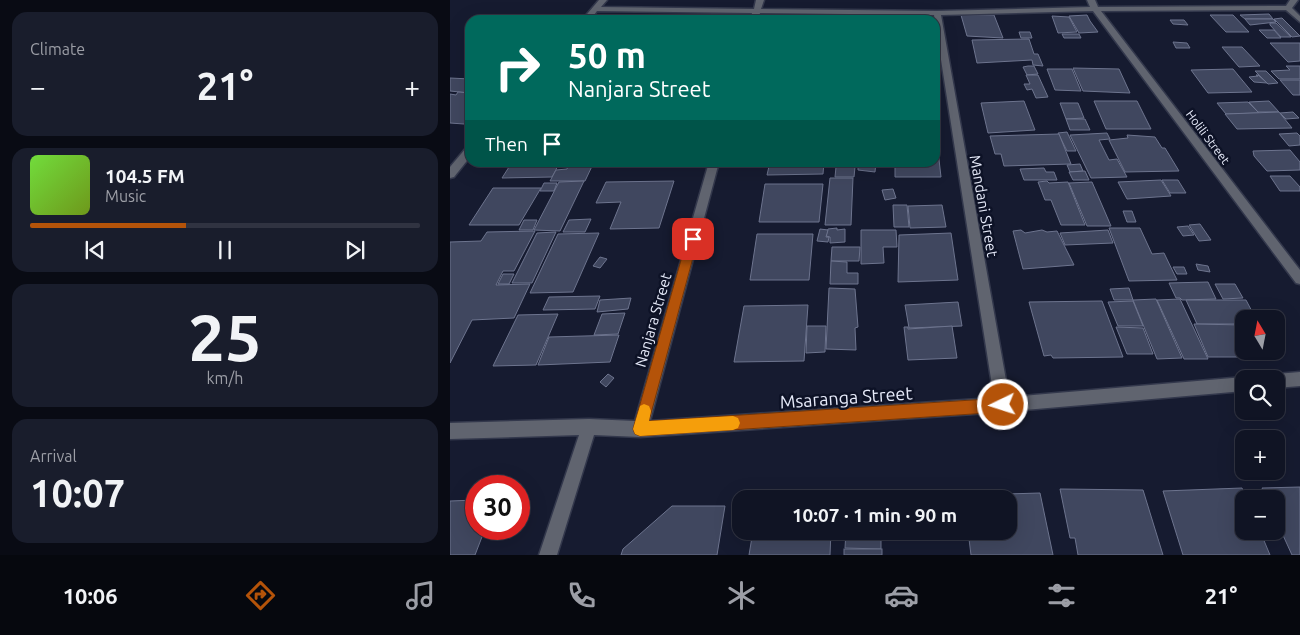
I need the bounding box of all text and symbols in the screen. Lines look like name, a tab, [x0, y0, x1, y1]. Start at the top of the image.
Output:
icon: right	[485, 35, 550, 100]
text: 50 m	[568, 35, 646, 75]
text: Climate	[30, 40, 85, 58]
text: 21°	[197, 65, 253, 107]
text: −	[30, 71, 46, 102]
text: +	[404, 71, 420, 102]
text: Nanjara Street	[568, 76, 710, 101]
street label: Holili Street	[1184, 108, 1233, 167]
icon: arrive	[538, 130, 566, 158]
text: Then	[485, 133, 528, 155]
street label: Mandani Street	[967, 154, 1001, 258]
text: 104.5 FM	[105, 165, 185, 187]
text: Music	[105, 187, 146, 205]
pin	[672, 218, 714, 260]
icon: arrive	[679, 225, 707, 253]
icon: previous	[81, 236, 109, 264]
icon: pause	[211, 236, 239, 264]
icon: next	[341, 236, 369, 264]
street label: Nanjara Street	[631, 271, 675, 369]
text: 25	[188, 300, 262, 373]
north arrow	[1235, 310, 1285, 360]
map controls	[1235, 310, 1285, 540]
text: km/h	[207, 369, 243, 387]
button: search	[1235, 370, 1285, 420]
position arrow	[976, 378, 1028, 430]
street label: Msaranga Street	[779, 382, 913, 412]
button: +	[1235, 430, 1285, 480]
text: Arrival	[30, 447, 77, 465]
text: 10:07	[30, 472, 125, 514]
speed limit sign: 30	[465, 475, 530, 540]
button: −	[1235, 490, 1285, 540]
text: 10:07 · 1 min · 90 m	[792, 504, 957, 526]
icon: directions	[243, 578, 278, 613]
icon: music	[403, 578, 438, 613]
icon: phone	[564, 578, 599, 613]
icon: climate	[724, 578, 759, 613]
icon: car	[884, 578, 919, 613]
icon: filters	[1044, 578, 1079, 613]
text: 10:06	[63, 583, 118, 608]
text: 21°	[1205, 583, 1237, 608]

